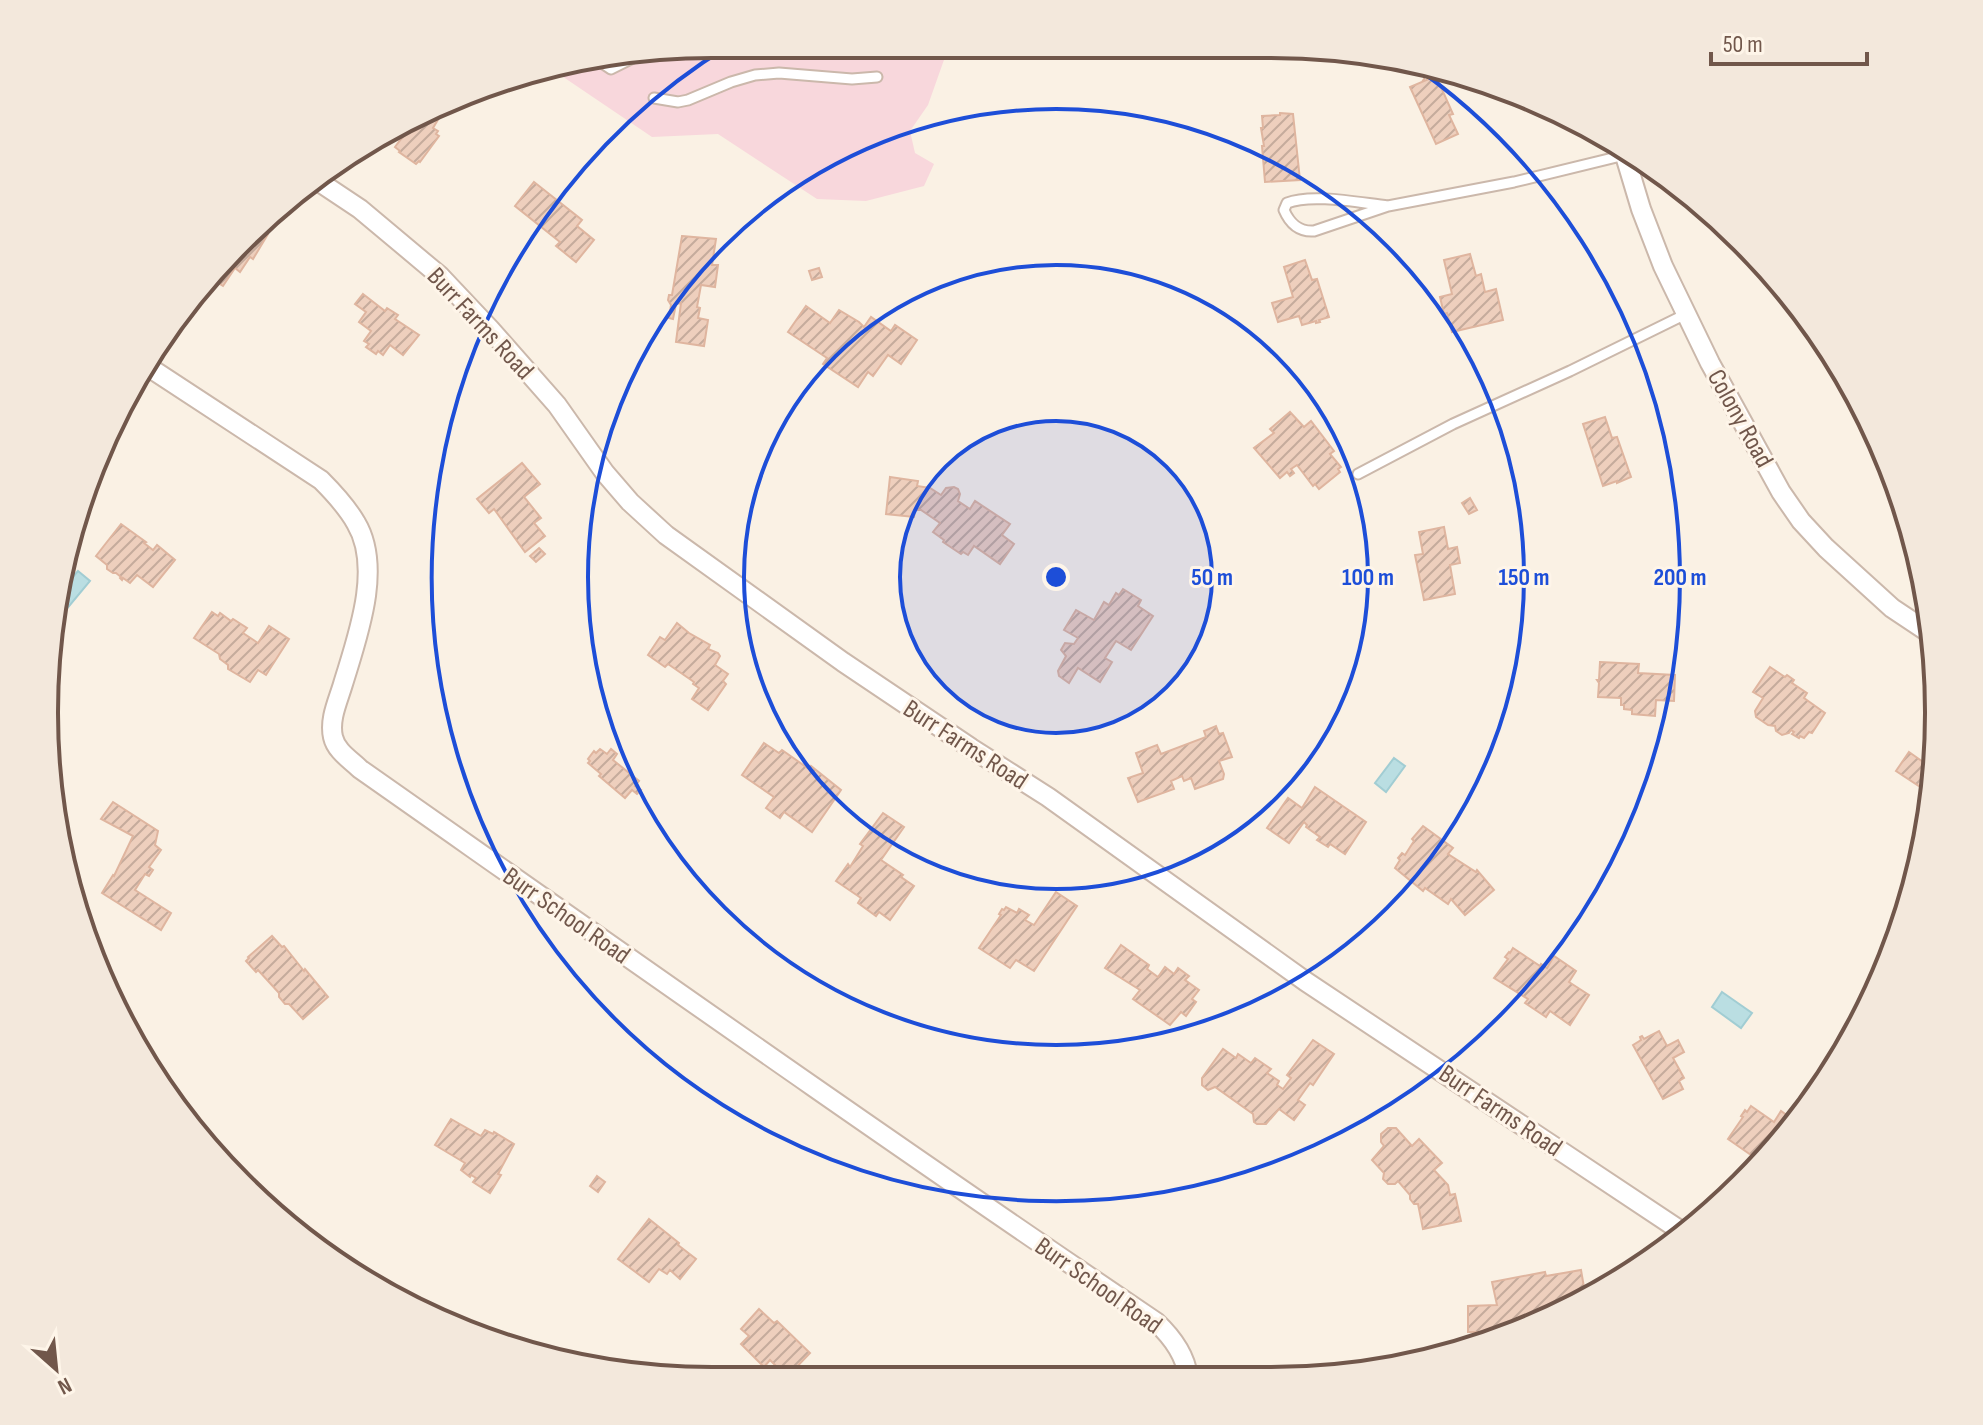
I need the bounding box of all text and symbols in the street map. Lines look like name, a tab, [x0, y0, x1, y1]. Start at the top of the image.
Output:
scale bar	[1711, 16, 1867, 66]
text: 50 m	[1723, 30, 1763, 59]
street label: Burr Farms Road	[420, 262, 540, 386]
street label: Colony Road	[1700, 364, 1779, 473]
centre of rings	[1042, 563, 1070, 591]
text: 50 m	[1191, 563, 1233, 592]
text: 100 m	[1342, 563, 1394, 592]
text: 150 m	[1498, 563, 1550, 592]
text: 200 m	[1653, 563, 1707, 592]
street label: Burr Farms Road	[897, 694, 1033, 797]
street label: Burr School Road	[497, 861, 636, 971]
street label: Burr Farms Road	[1433, 1059, 1568, 1164]
street label: Burr School Road	[1029, 1231, 1168, 1341]
north arrow	[16, 1329, 96, 1409]
text: N	[53, 1371, 76, 1400]

